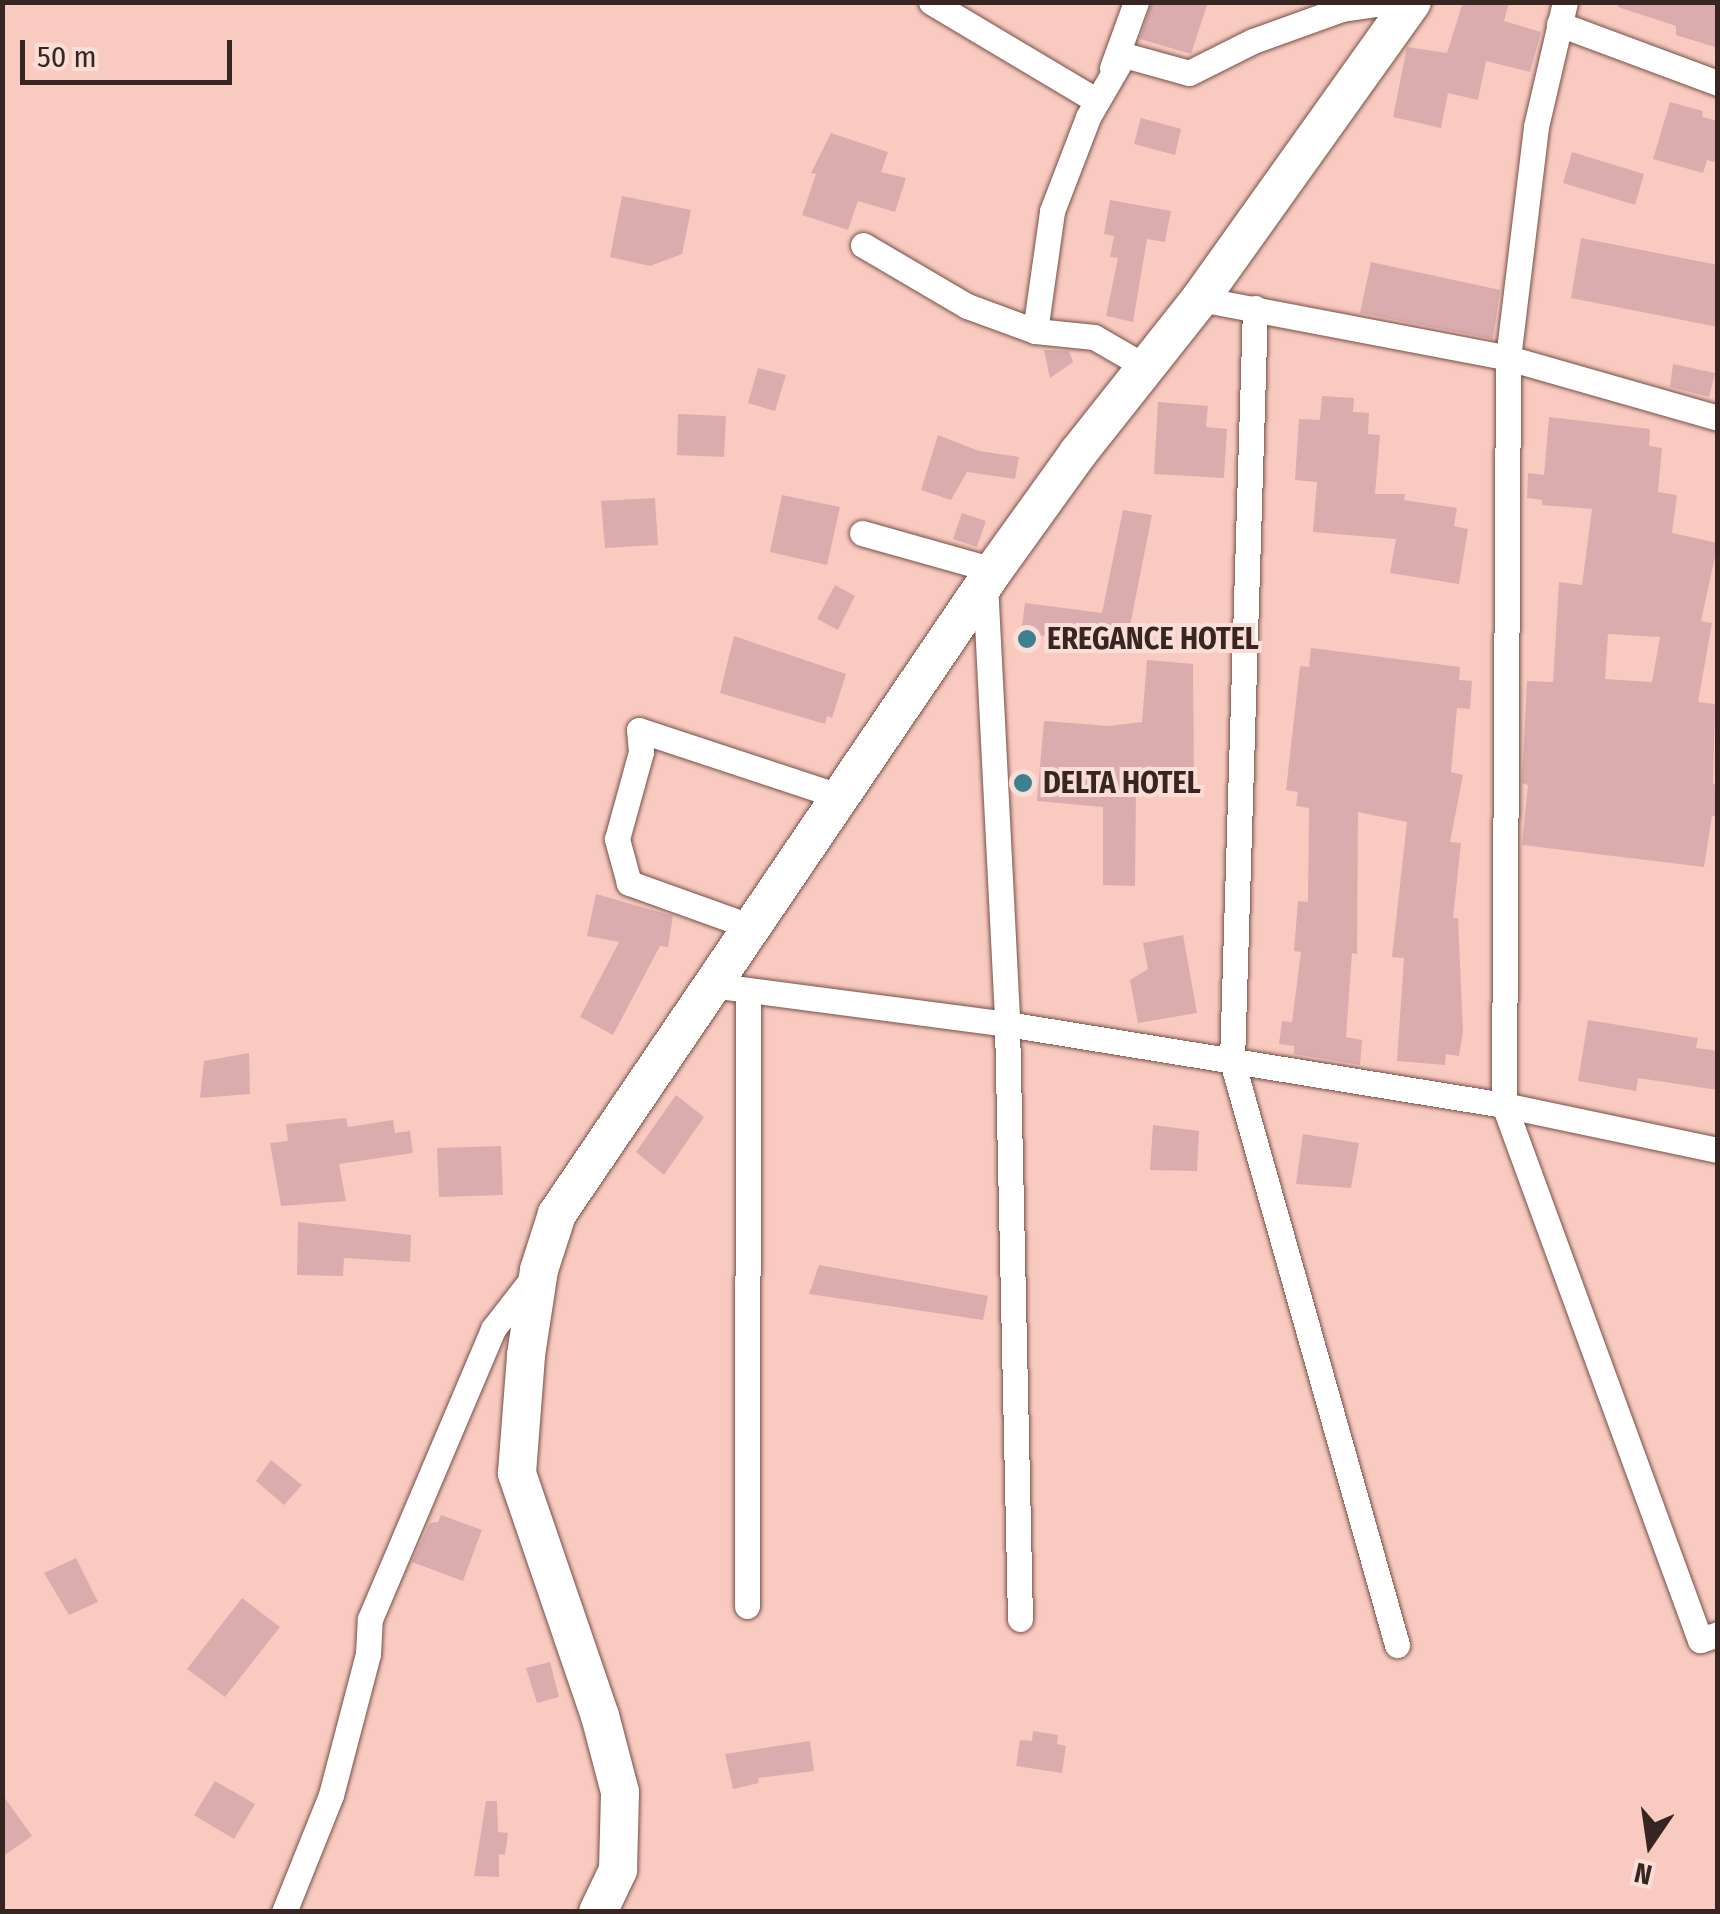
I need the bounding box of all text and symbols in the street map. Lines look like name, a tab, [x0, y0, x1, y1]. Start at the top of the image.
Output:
scale bar	[25, 20, 238, 82]
text: 50 m	[37, 39, 97, 75]
place label: EREGANCE HOTEL	[1047, 621, 1259, 657]
marker: EREGANCE HOTEL	[1016, 628, 1038, 650]
place label: DELTA HOTEL	[1043, 765, 1201, 801]
marker: DELTA HOTEL	[1012, 772, 1034, 794]
north arrow	[1600, 1794, 1700, 1894]
text: N	[1631, 1856, 1655, 1892]

